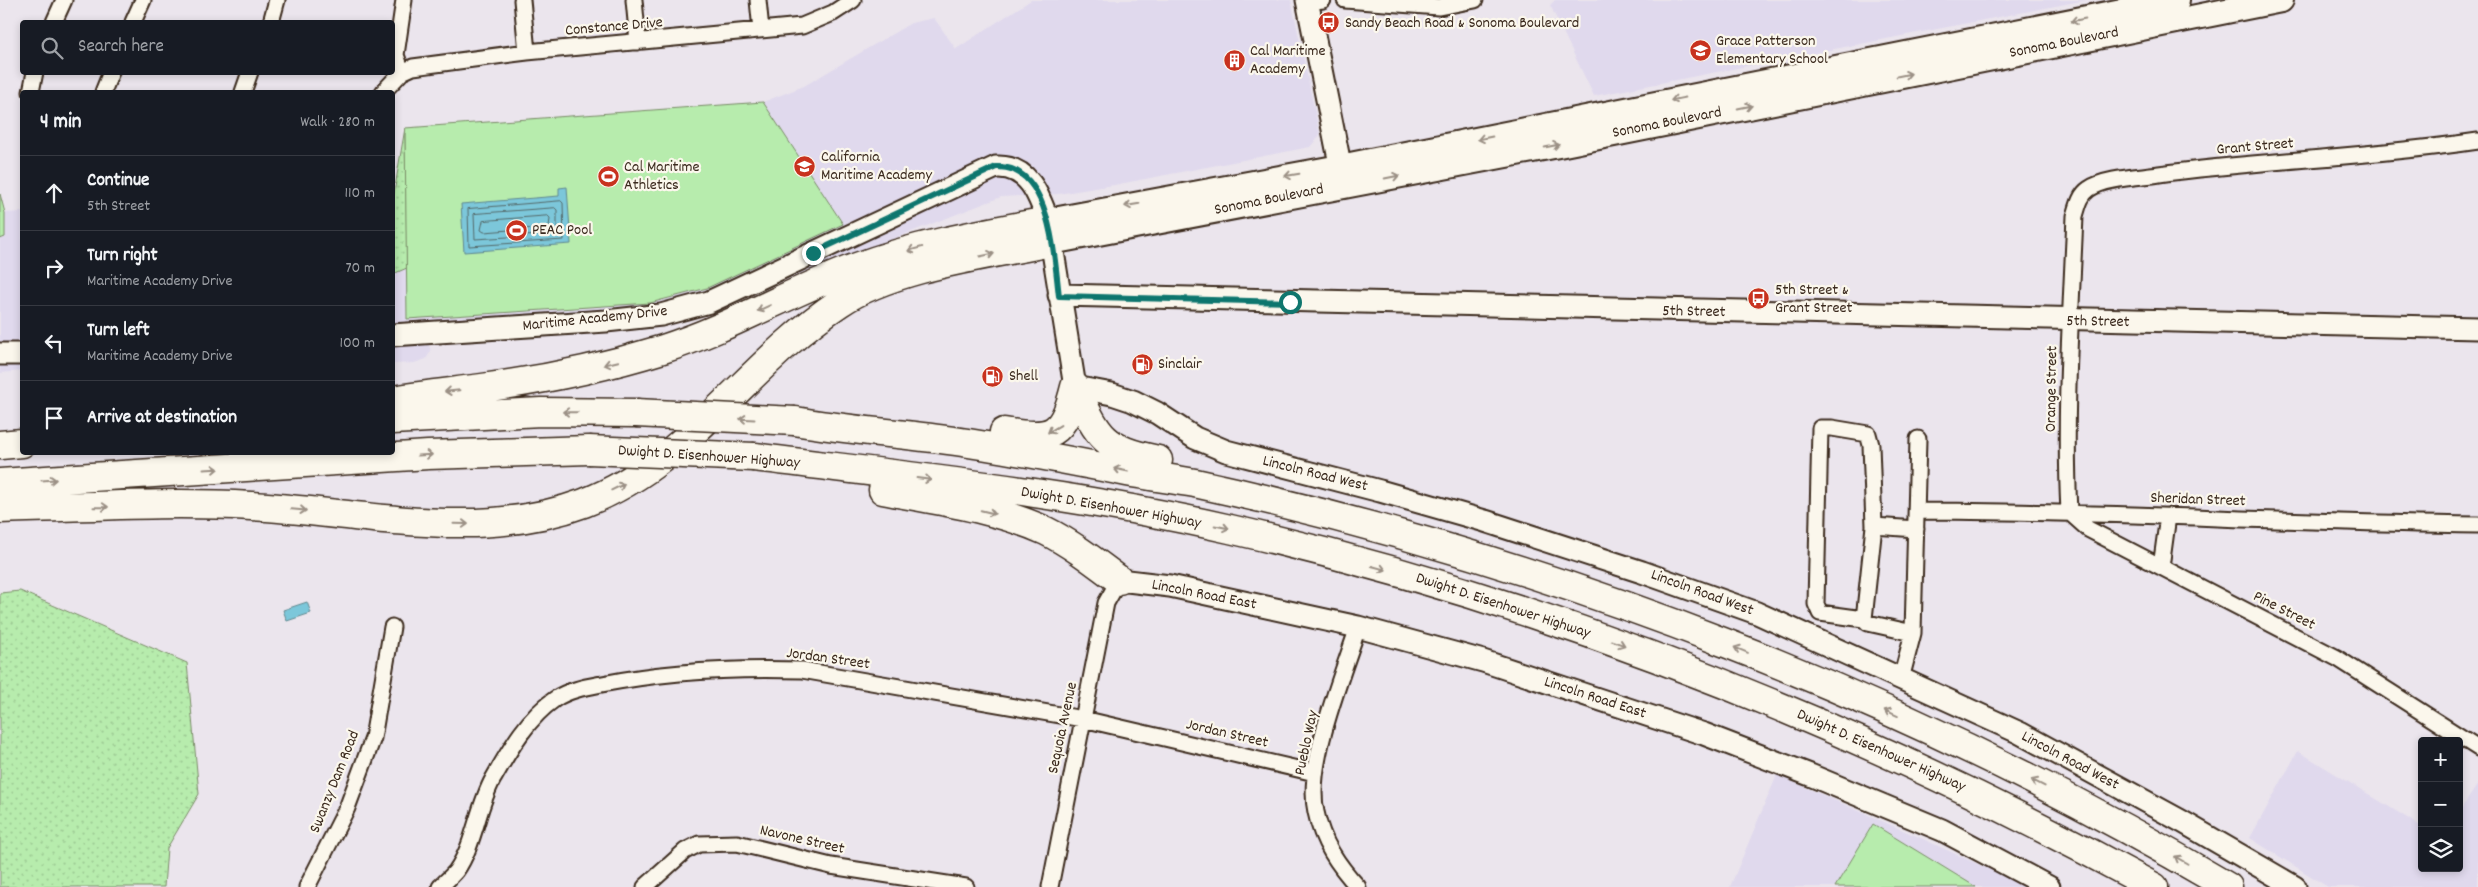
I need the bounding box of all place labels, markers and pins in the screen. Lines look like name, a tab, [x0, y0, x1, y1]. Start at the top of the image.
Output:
bus stop icon: Sandy Beach Road & Sonoma Boulevard	[1317, 11, 1341, 35]
place label: Sandy Beach Road & Sonoma Boulevard	[1345, 12, 1579, 35]
place label: Grace Patterson Elementary School	[1716, 30, 1828, 71]
school or university icon: Grace Patterson Elementary School	[1688, 38, 1712, 62]
place label: Cal Maritime Academy	[1250, 40, 1326, 81]
building icon: Cal Maritime Academy	[1222, 48, 1246, 72]
place label: California Maritime Academy	[821, 146, 932, 187]
school or university icon: California Maritime Academy	[793, 154, 817, 178]
place label: Cal Maritime Athletics	[624, 156, 700, 197]
sports icon: Cal Maritime Athletics	[596, 164, 620, 188]
sports icon: PEAC Pool	[504, 218, 528, 242]
place label: PEAC Pool	[532, 219, 592, 242]
place label: 5th Street & Grant Street	[1775, 279, 1852, 320]
bus stop icon: 5th Street & Grant Street	[1747, 287, 1771, 311]
fuel station icon: Sinclair	[1130, 352, 1154, 376]
place label: Sinclair	[1158, 353, 1202, 376]
fuel station icon: Shell	[981, 364, 1005, 388]
place label: Shell	[1009, 365, 1038, 388]

